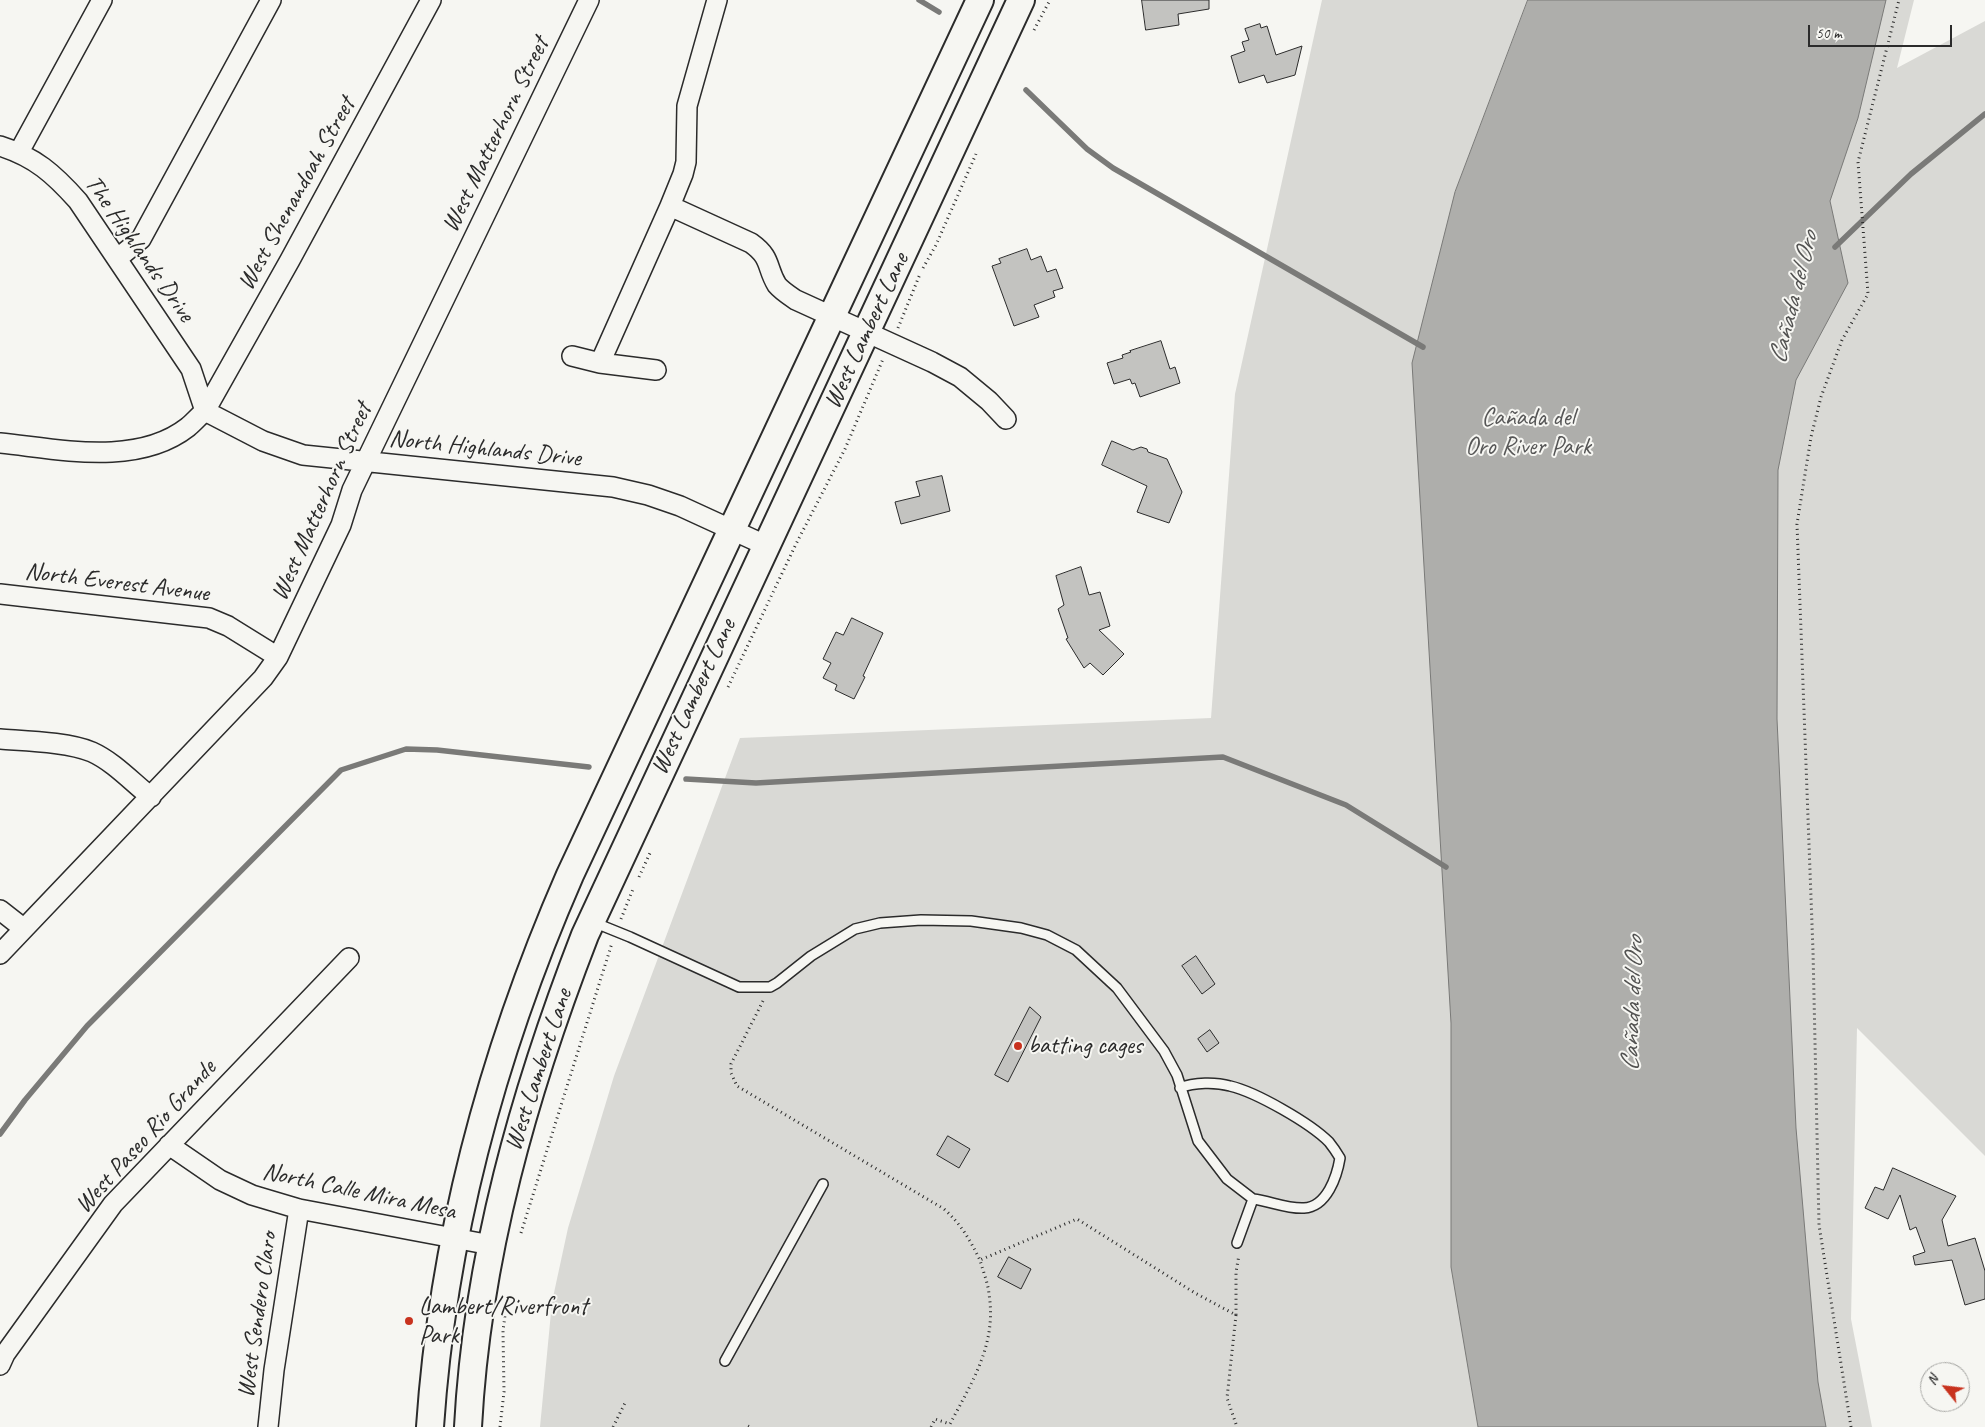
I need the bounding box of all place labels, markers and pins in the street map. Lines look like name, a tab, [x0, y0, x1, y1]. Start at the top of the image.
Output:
place label: batting cages	[1028, 1031, 1142, 1061]
marker: batting cages	[1012, 1040, 1024, 1052]
place label: Lambert/Riverfront Park	[419, 1292, 587, 1351]
marker: Lambert/Riverfront Park	[403, 1315, 415, 1327]

